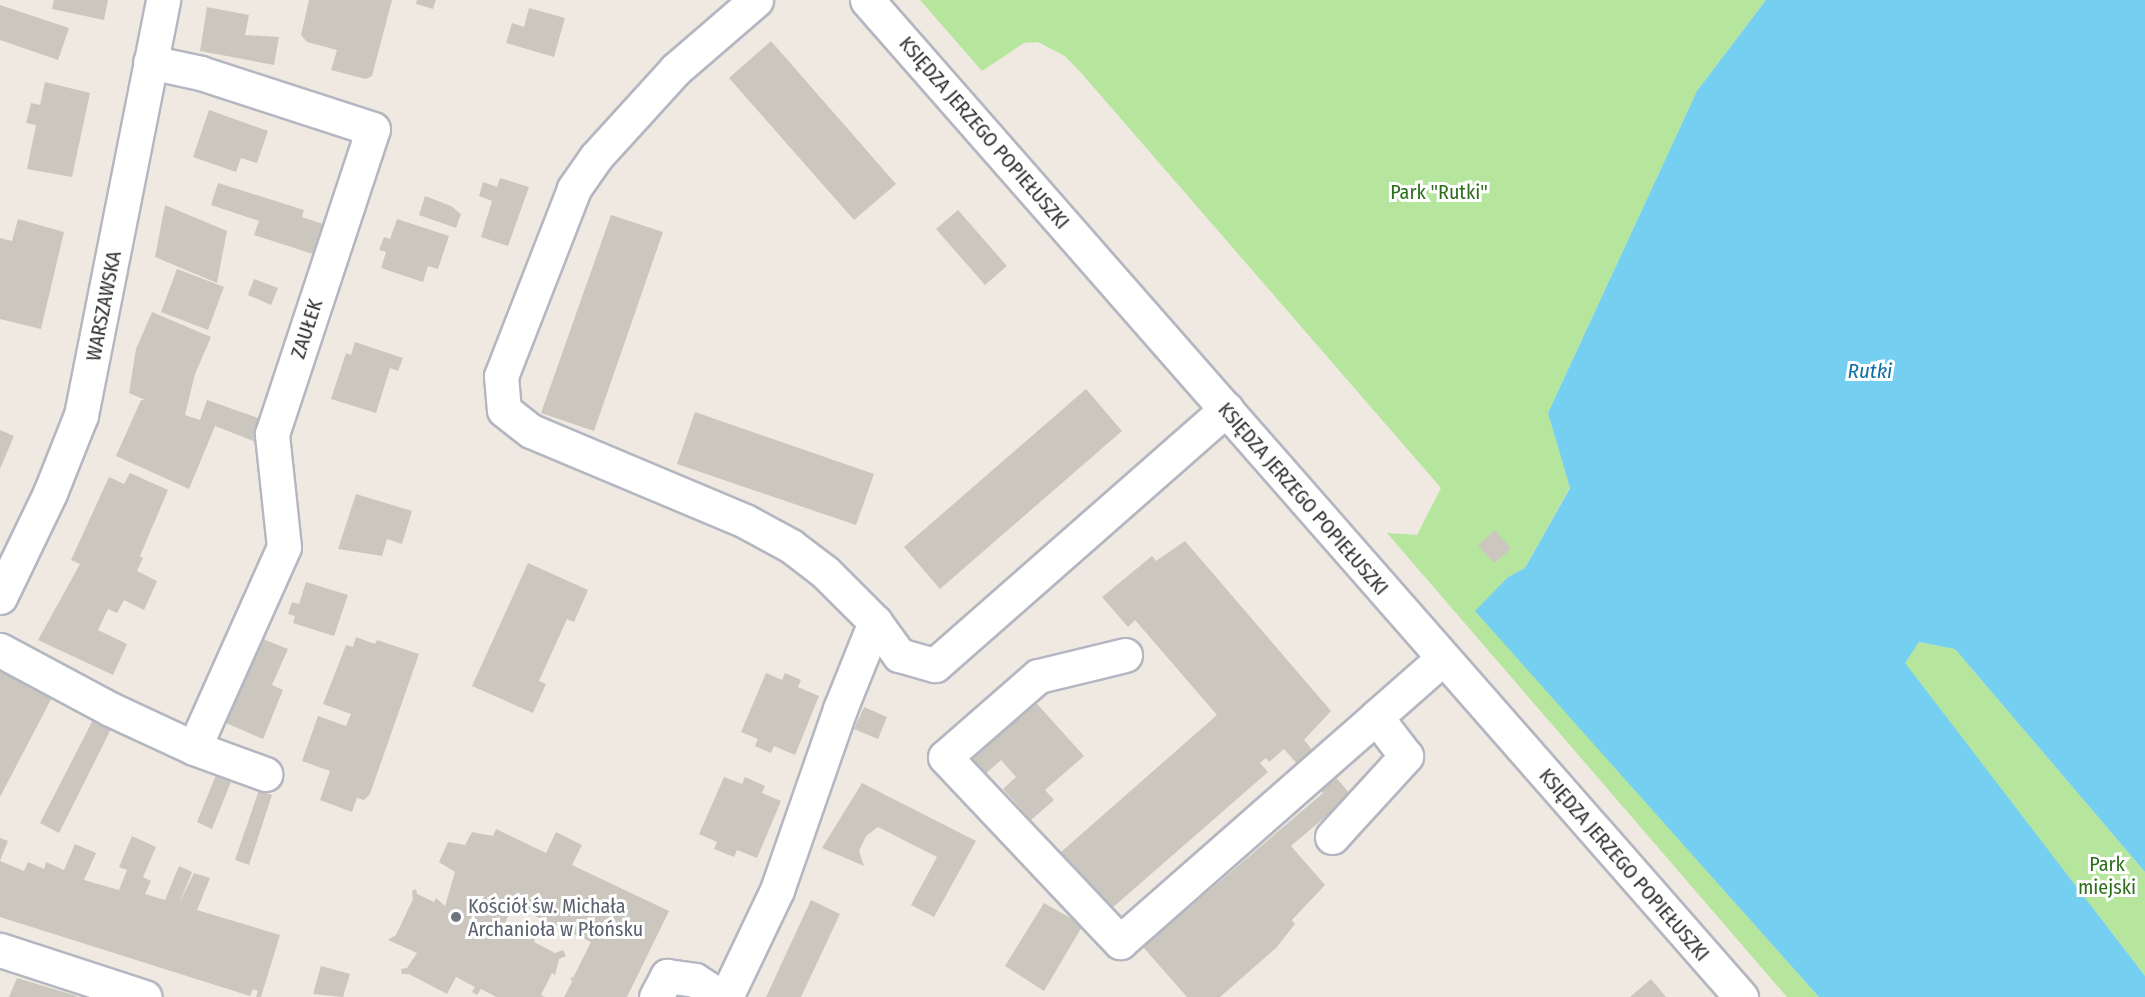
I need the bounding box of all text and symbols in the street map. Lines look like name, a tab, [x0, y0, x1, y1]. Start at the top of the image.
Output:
street label: KSIĘDZA JERZEGO POPIEŁUSZKI	[894, 32, 1074, 234]
park label: Park "Rutki"	[1390, 180, 1488, 204]
street label: WARSZAWSKA	[82, 249, 126, 363]
street label: ZAUŁEK	[286, 296, 328, 362]
water label: Rutki	[1848, 358, 1892, 384]
street label: KSIĘDZA JERZEGO POPIEŁUSZKI	[1213, 398, 1393, 600]
street label: KSIĘDZA JERZEGO POPIEŁUSZKI	[1534, 764, 1714, 966]
park label: Park miejski	[2078, 852, 2136, 899]
place label: Kościół św. Michała Archanioła w Płońsku	[468, 894, 643, 941]
marker: Kościół św. Michała Archanioła w Płońsku	[449, 910, 463, 924]

